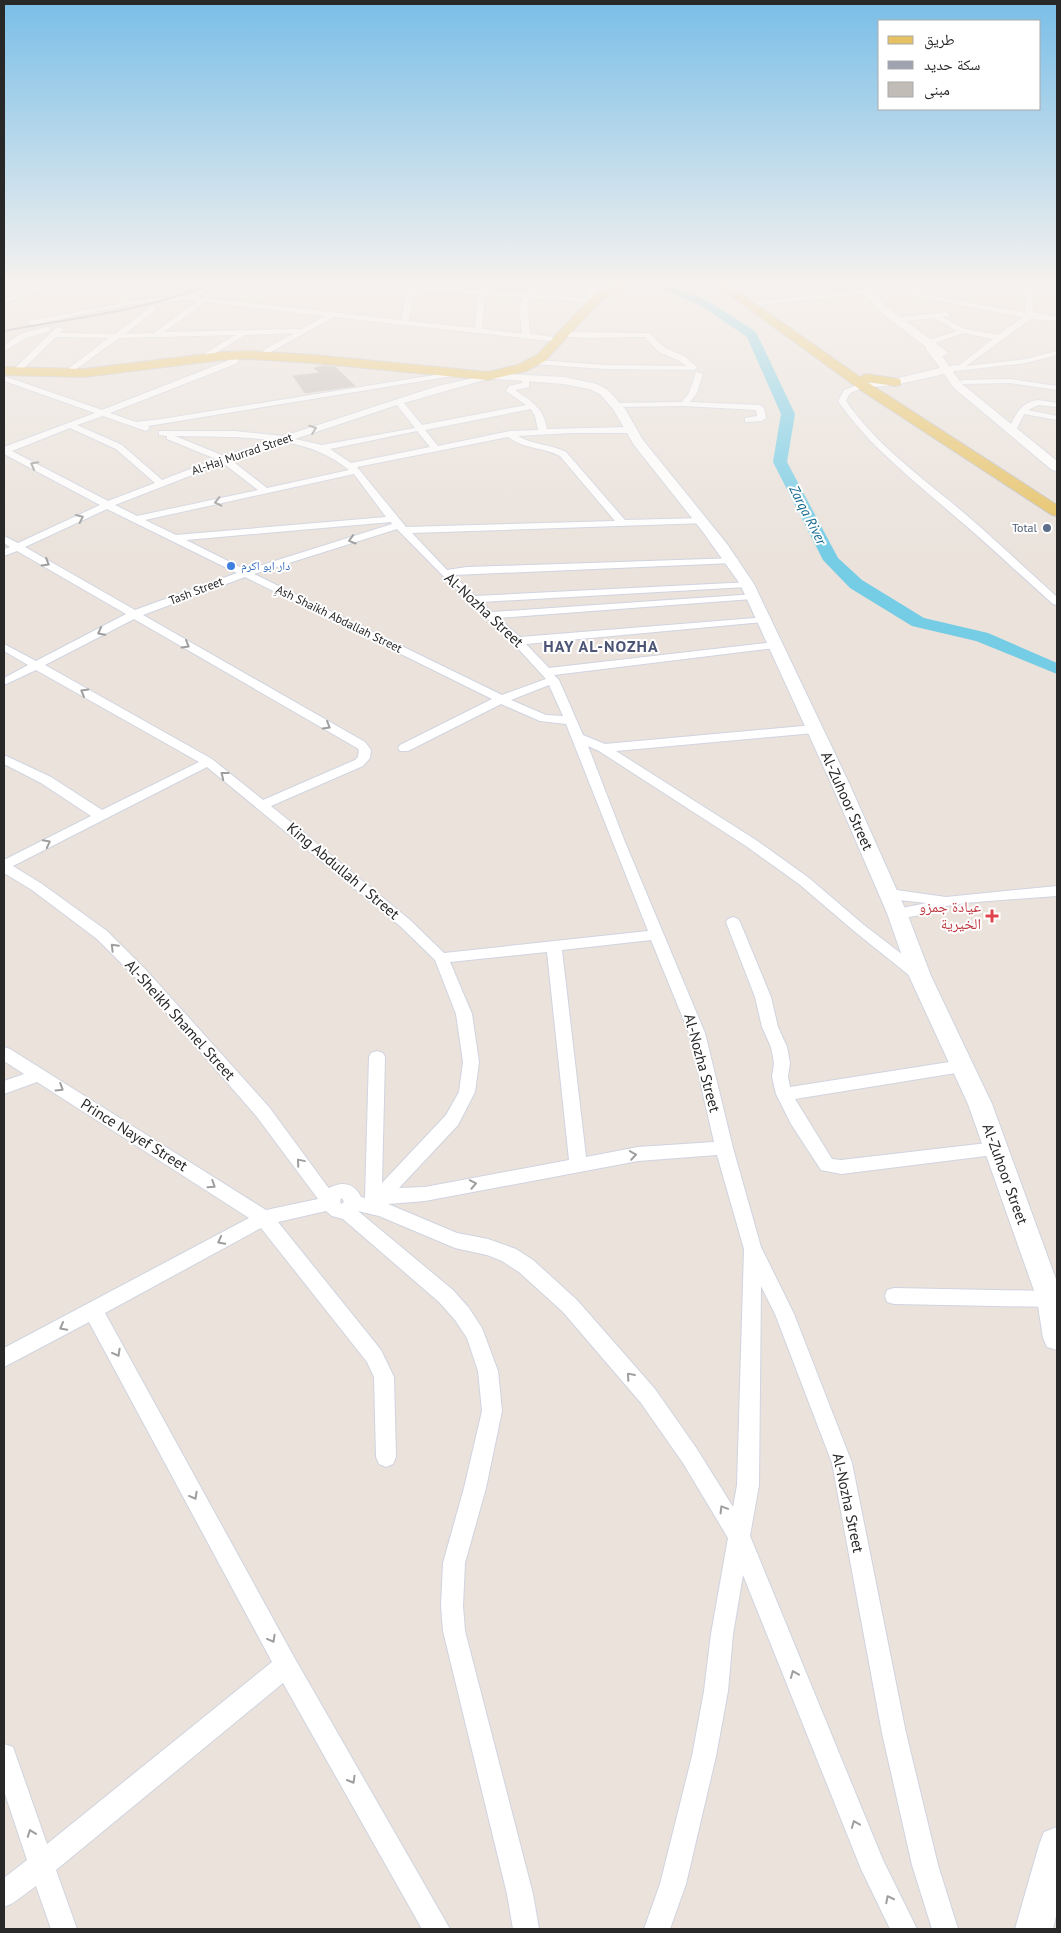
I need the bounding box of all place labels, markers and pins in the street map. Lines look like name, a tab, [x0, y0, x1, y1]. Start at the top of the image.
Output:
place label: Total	[1012, 520, 1037, 535]
marker: Total	[1041, 522, 1053, 534]
place label: دار ابو اكرم	[241, 558, 290, 574]
marker: دار ابو اكرم	[225, 560, 237, 572]
place label: عيادة جمزو الخيرية	[919, 897, 981, 933]
marker: عيادة جمزو الخيرية	[985, 909, 999, 923]

